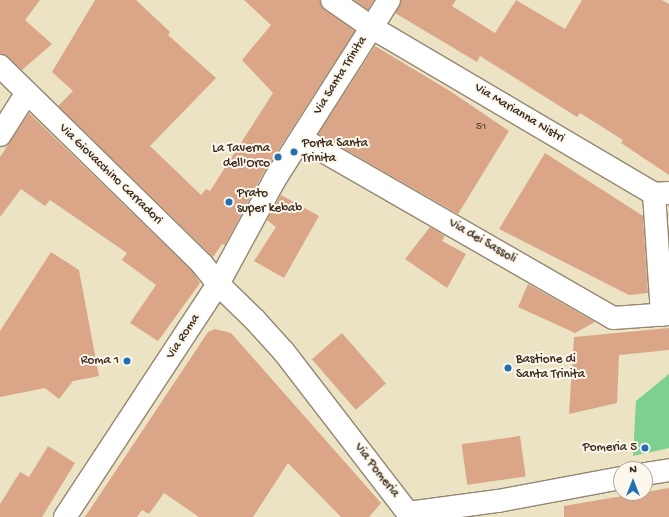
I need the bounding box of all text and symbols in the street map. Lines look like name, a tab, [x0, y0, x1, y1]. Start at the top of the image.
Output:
street label: Via Santa Trinita	[311, 34, 371, 118]
street label: Via Marianna Nistri	[471, 81, 567, 147]
house number: 51	[476, 120, 486, 134]
street label: Via Giovacchino Carradori	[55, 121, 165, 229]
place label: Porta Santa Trinita	[302, 137, 368, 168]
place label: La Taverna dell'Orco	[212, 142, 270, 173]
marker: Porta Santa Trinita	[289, 147, 299, 157]
marker: La Taverna dell'Orco	[273, 152, 283, 162]
place label: Prato super kebab	[237, 187, 302, 218]
marker: Prato super kebab	[224, 197, 234, 207]
street label: Via dei Sassoli	[445, 216, 519, 268]
street label: Via Roma	[164, 312, 204, 362]
place label: Roma 1	[81, 353, 119, 369]
place label: Bastione di Santa Trinita	[516, 353, 585, 384]
marker: Roma 1	[122, 356, 132, 366]
marker: Bastione di Santa Trinita	[503, 363, 513, 373]
place label: Pomeria 5	[583, 440, 637, 456]
street label: Via Pomeria	[350, 441, 402, 501]
marker: Pomeria 5	[640, 443, 650, 453]
north arrow	[613, 461, 653, 501]
text: N	[629, 464, 637, 476]

